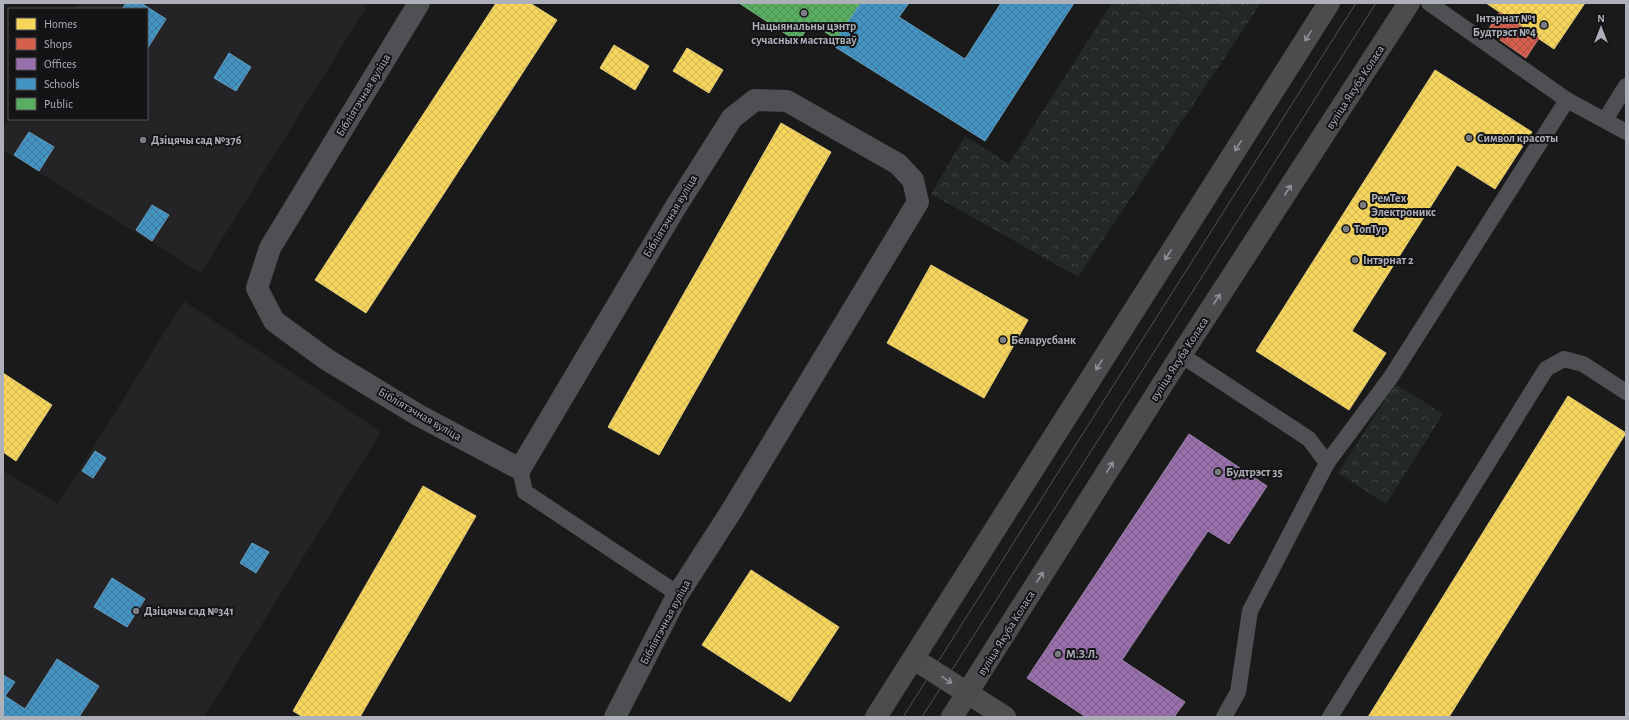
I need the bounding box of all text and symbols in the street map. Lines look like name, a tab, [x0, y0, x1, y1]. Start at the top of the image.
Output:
legend	[8, 8, 148, 120]
marker: Нацыянальны цэнтр сучасных мастацтваў	[799, 8, 809, 18]
north arrow	[1581, 8, 1621, 48]
place label: Інтэрнат №1 Будтрэст №4	[1473, 12, 1536, 39]
text: N	[1597, 13, 1605, 24]
text: Homes	[44, 18, 77, 30]
place label: Нацыянальны цэнтр сучасных мастацтваў	[751, 20, 857, 47]
marker: Інтэрнат №1 Будтрэст №4	[1539, 20, 1549, 30]
one-way arrow	[1303, 30, 1311, 42]
text: Shops	[44, 38, 72, 50]
street label: вуліца Якуба Коласа	[1324, 43, 1388, 132]
street label: Бібліятэчная вуліца	[334, 51, 393, 139]
text: Offices	[44, 58, 77, 70]
text: Schools	[44, 78, 79, 90]
text: Public	[44, 98, 73, 110]
place label: Символ красоты	[1477, 132, 1558, 144]
marker: Символ красоты	[1464, 133, 1474, 143]
place label: Дзіцячы сад №376	[151, 134, 242, 146]
marker: Дзіцячы сад №376	[138, 135, 148, 145]
one-way arrow	[1234, 140, 1242, 151]
street label: Бібліятэчная вуліца	[641, 172, 700, 260]
one-way arrow	[1284, 185, 1292, 196]
place label: РемТех Электроникс	[1371, 192, 1436, 218]
marker: РемТех Электроникс	[1358, 200, 1368, 210]
place label: ТопТур	[1354, 223, 1388, 236]
marker: ТопТур	[1341, 224, 1351, 234]
one-way arrow	[1164, 249, 1172, 260]
place label: Інтэрнат 2	[1363, 254, 1414, 266]
marker: Інтэрнат 2	[1350, 255, 1360, 265]
one-way arrow	[1213, 294, 1221, 305]
street label: вуліца Якуба Коласа	[1148, 315, 1212, 404]
place label: Беларусбанк	[1011, 334, 1076, 347]
marker: Беларусбанк	[998, 335, 1008, 345]
one-way arrow	[1094, 359, 1102, 371]
street label: Бібліятэчная вуліца	[376, 385, 464, 444]
one-way arrow	[1105, 462, 1114, 473]
place label: Будтрэст 35	[1226, 466, 1283, 479]
marker: Будтрэст 35	[1213, 467, 1223, 477]
one-way arrow	[1037, 571, 1045, 583]
street label: Бібліятэчная вуліца	[638, 577, 693, 667]
street label: вуліца Якуба Коласа	[975, 588, 1038, 678]
place label: Дзіцячы сад №341	[144, 605, 234, 617]
marker: Дзіцячы сад №341	[131, 606, 141, 616]
place label: М.З.Л.	[1066, 648, 1098, 660]
marker: М.З.Л.	[1053, 649, 1063, 659]
one-way arrow	[941, 676, 952, 684]

